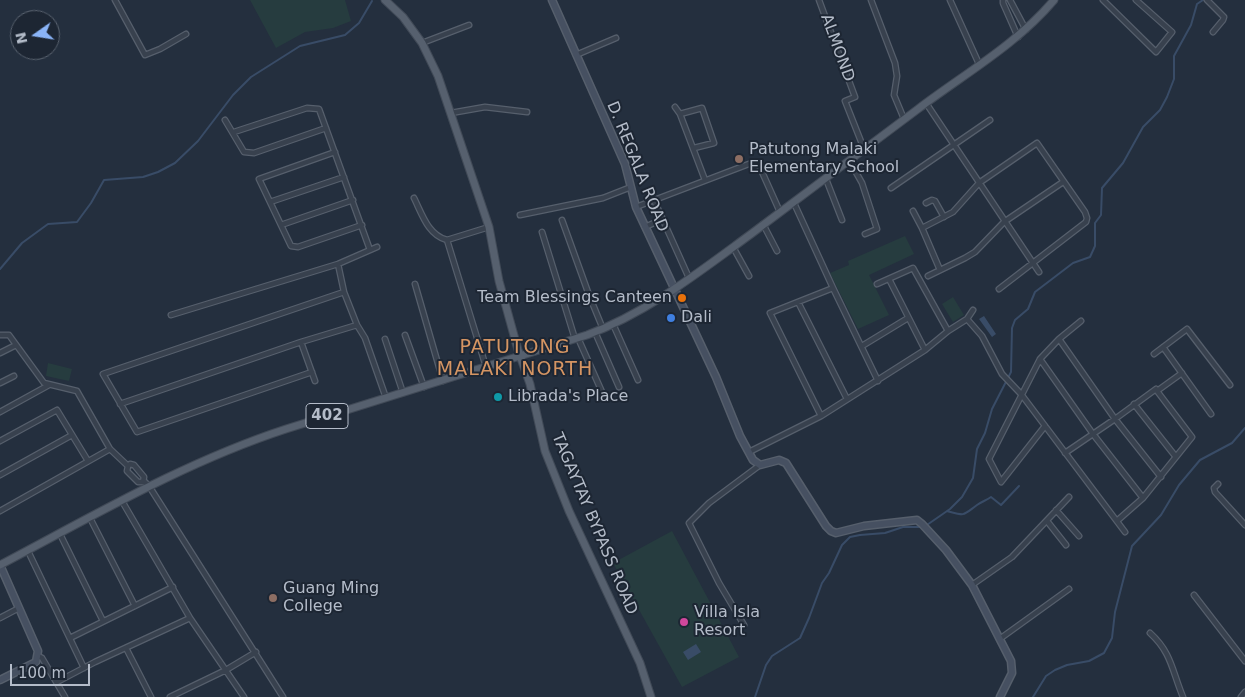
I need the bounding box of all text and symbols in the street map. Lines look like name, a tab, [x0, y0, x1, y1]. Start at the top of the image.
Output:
north arrow	[10, 10, 60, 60]
street label: ALMOND	[816, 12, 858, 84]
text: N	[12, 31, 30, 46]
street label: D. REGALA ROAD	[602, 99, 672, 235]
place label: Patutong Malaki Elementary School	[749, 140, 899, 178]
marker: Patutong Malaki Elementary School	[733, 153, 745, 165]
place label: Team Blessings Canteen	[477, 288, 672, 308]
marker: Team Blessings Canteen	[676, 292, 688, 304]
place label: Dali	[681, 308, 712, 328]
marker: Dali	[665, 312, 677, 324]
district label: PATUTONG MALAKI NORTH	[435, 337, 595, 381]
place label: Librada's Place	[508, 387, 628, 407]
marker: Librada's Place	[492, 391, 504, 403]
road number: 402	[306, 404, 348, 428]
street label: TAGAYTAY BYPASS ROAD	[547, 430, 641, 618]
place label: Guang Ming College	[283, 579, 379, 617]
marker: Guang Ming College	[267, 592, 279, 604]
place label: Villa Isla Resort	[694, 603, 760, 641]
marker: Villa Isla Resort	[678, 616, 690, 628]
scale bar	[12, 654, 92, 686]
text: 100 m	[18, 664, 66, 682]

